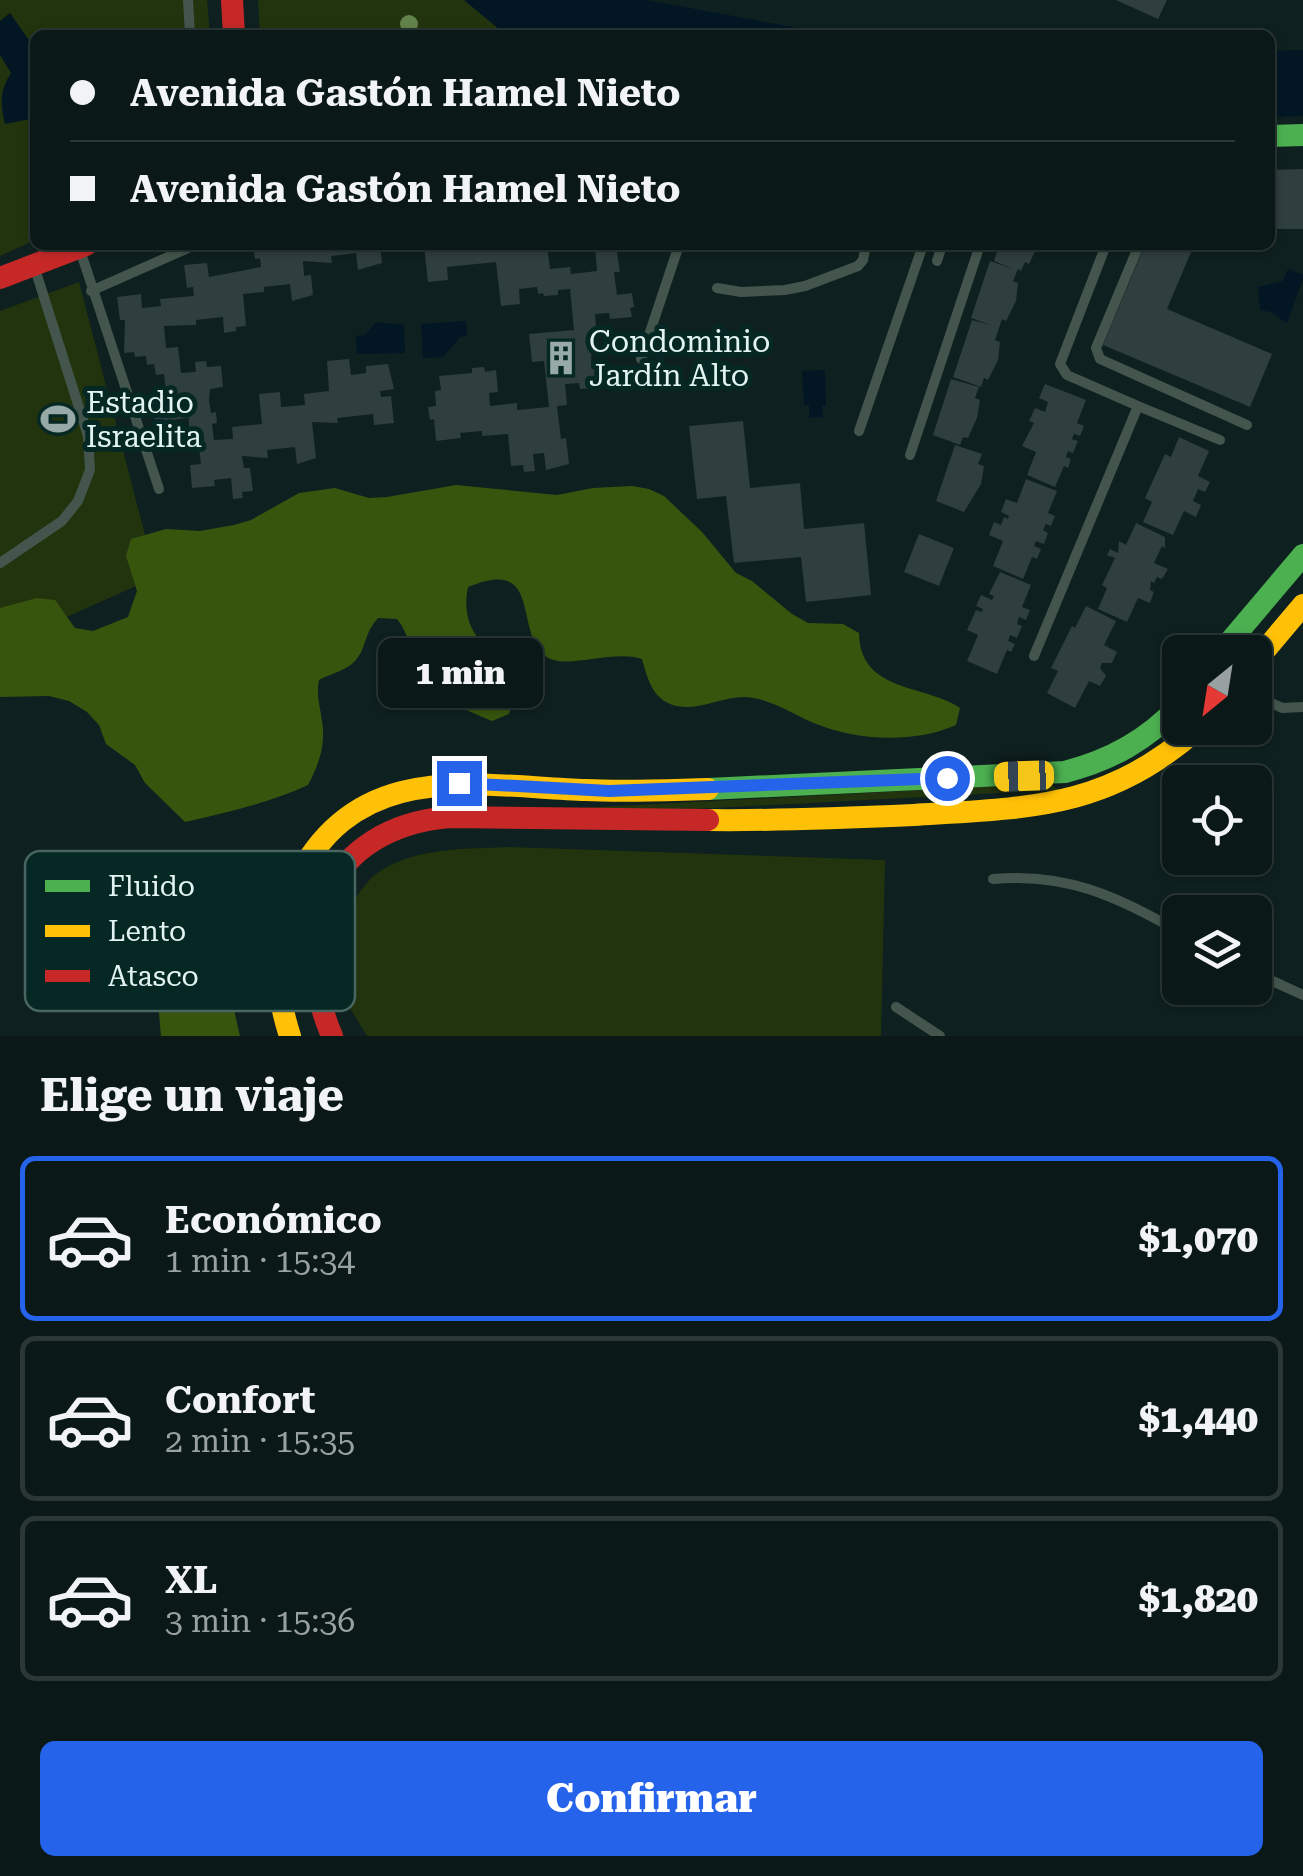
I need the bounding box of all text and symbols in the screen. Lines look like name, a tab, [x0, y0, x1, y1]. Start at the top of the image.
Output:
text: Avenida Gastón Hamel Nieto	[130, 71, 680, 115]
text: Avenida Gastón Hamel Nieto	[130, 167, 680, 211]
place label: Condominio Jardín Alto	[589, 324, 770, 393]
building icon: Condominio Jardín Alto	[542, 339, 580, 377]
place label: Estadio Israelita	[86, 385, 202, 454]
sports icon: Estadio Israelita	[39, 400, 77, 438]
north arrow	[1162, 635, 1272, 745]
map controls	[1162, 635, 1272, 1005]
callout: 1 min	[376, 638, 542, 708]
text: 1 min	[416, 654, 505, 692]
route start	[925, 756, 970, 801]
car	[993, 760, 1055, 792]
route end	[437, 761, 482, 806]
button: locate	[1162, 765, 1272, 875]
legend	[25, 851, 355, 1011]
text: Fluido	[108, 870, 195, 903]
button: layers	[1162, 895, 1272, 1005]
text: Lento	[108, 915, 186, 948]
text: Atasco	[108, 960, 199, 993]
text: Elige un viaje	[40, 1069, 344, 1122]
icon: car	[45, 1194, 135, 1284]
text: Económico	[165, 1198, 382, 1242]
text: $1,070	[1139, 1217, 1258, 1261]
text: 1 min · 15:34	[165, 1242, 355, 1280]
icon: car	[45, 1374, 135, 1464]
text: Confort	[165, 1378, 315, 1422]
text: $1,440	[1139, 1397, 1258, 1441]
text: 2 min · 15:35	[165, 1422, 355, 1460]
icon: car	[45, 1554, 135, 1644]
text: XL	[165, 1558, 217, 1602]
text: $1,820	[1139, 1577, 1258, 1621]
text: 3 min · 15:36	[165, 1602, 355, 1640]
button: Confirmar	[40, 1741, 1263, 1856]

